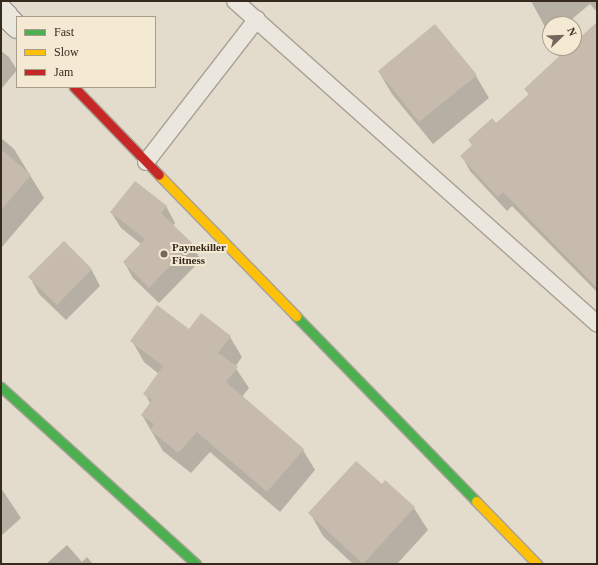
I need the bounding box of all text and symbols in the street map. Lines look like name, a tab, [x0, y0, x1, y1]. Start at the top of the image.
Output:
legend	[16, 16, 156, 88]
north arrow	[542, 16, 582, 56]
text: Fast	[54, 25, 74, 39]
text: N	[565, 26, 579, 38]
text: Slow	[54, 45, 79, 59]
text: Jam	[54, 65, 73, 79]
place label: Paynekiller Fitness	[172, 241, 226, 267]
marker: Paynekiller Fitness	[159, 249, 169, 259]

